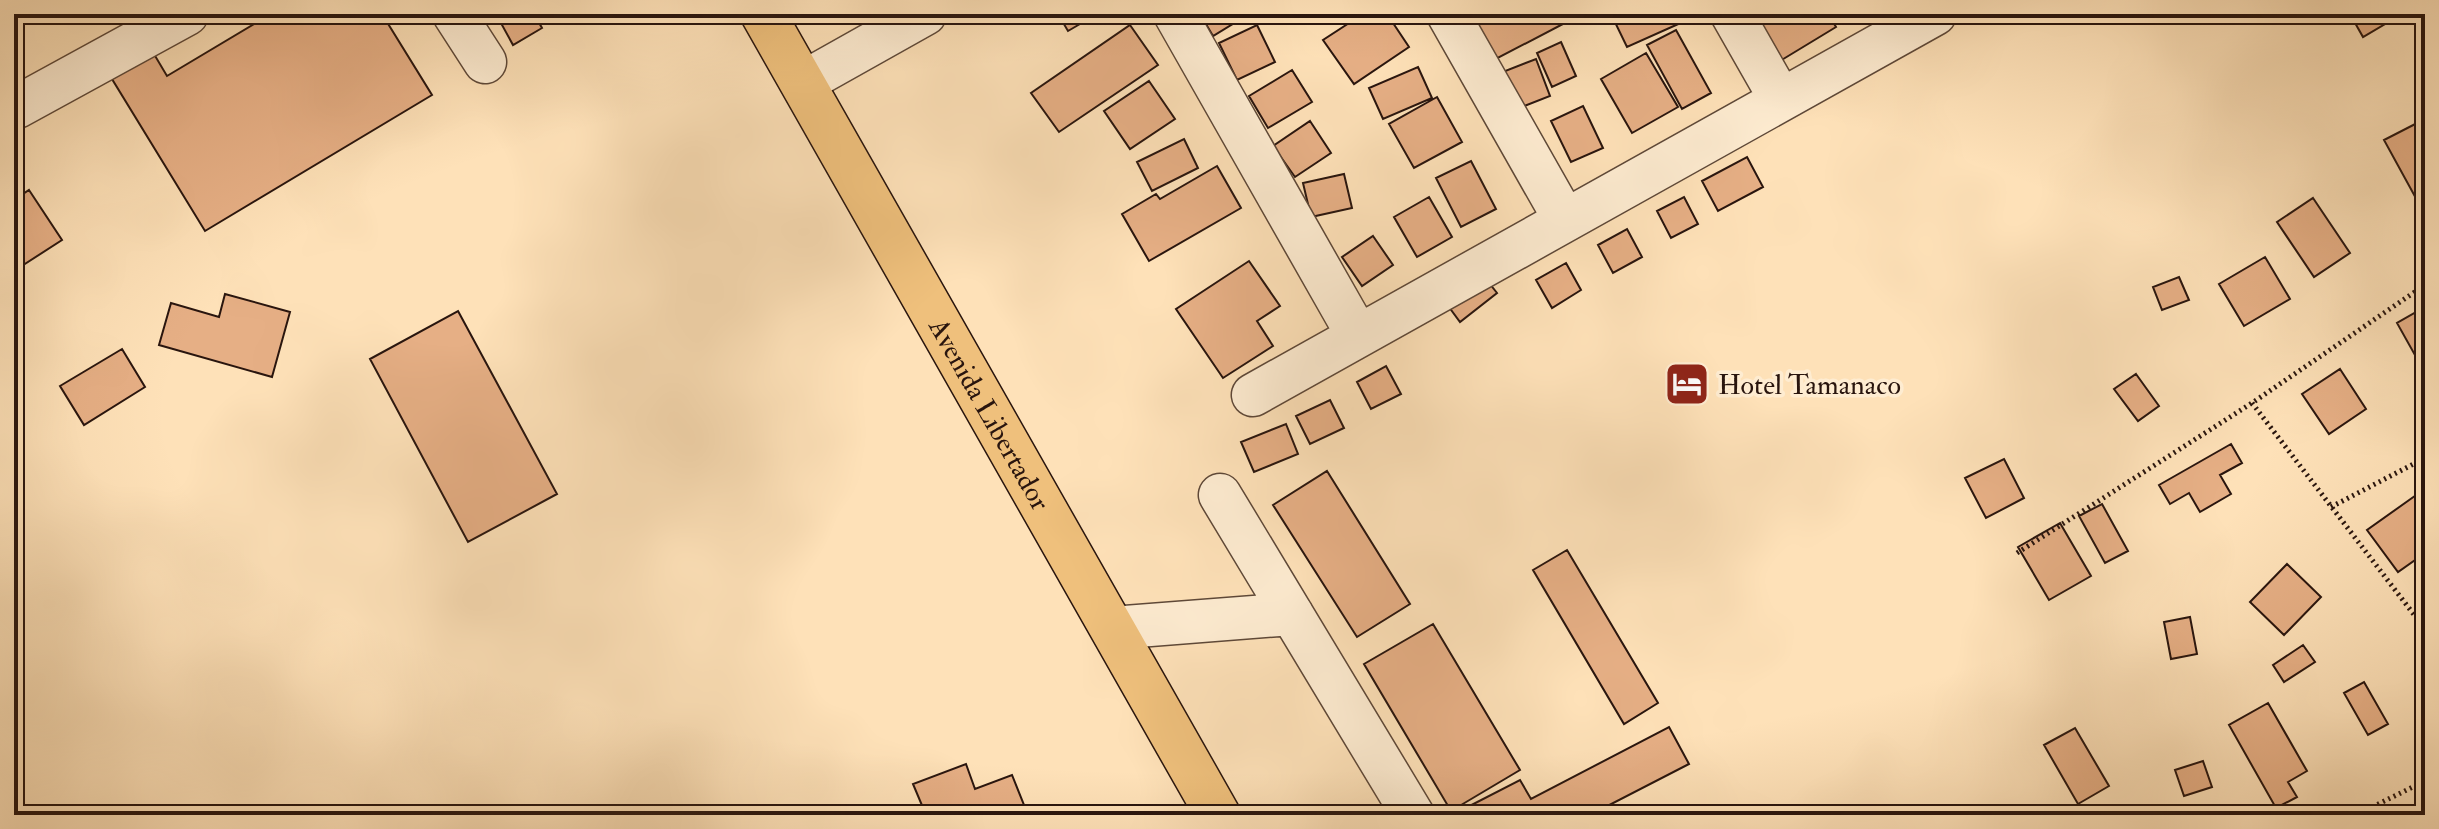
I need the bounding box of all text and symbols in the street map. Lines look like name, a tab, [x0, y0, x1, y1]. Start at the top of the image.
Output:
street label: Avenida Libertador	[920, 312, 1058, 518]
hotel icon: Hotel Tamanaco	[1663, 360, 1711, 408]
place label: Hotel Tamanaco	[1718, 368, 1901, 403]

